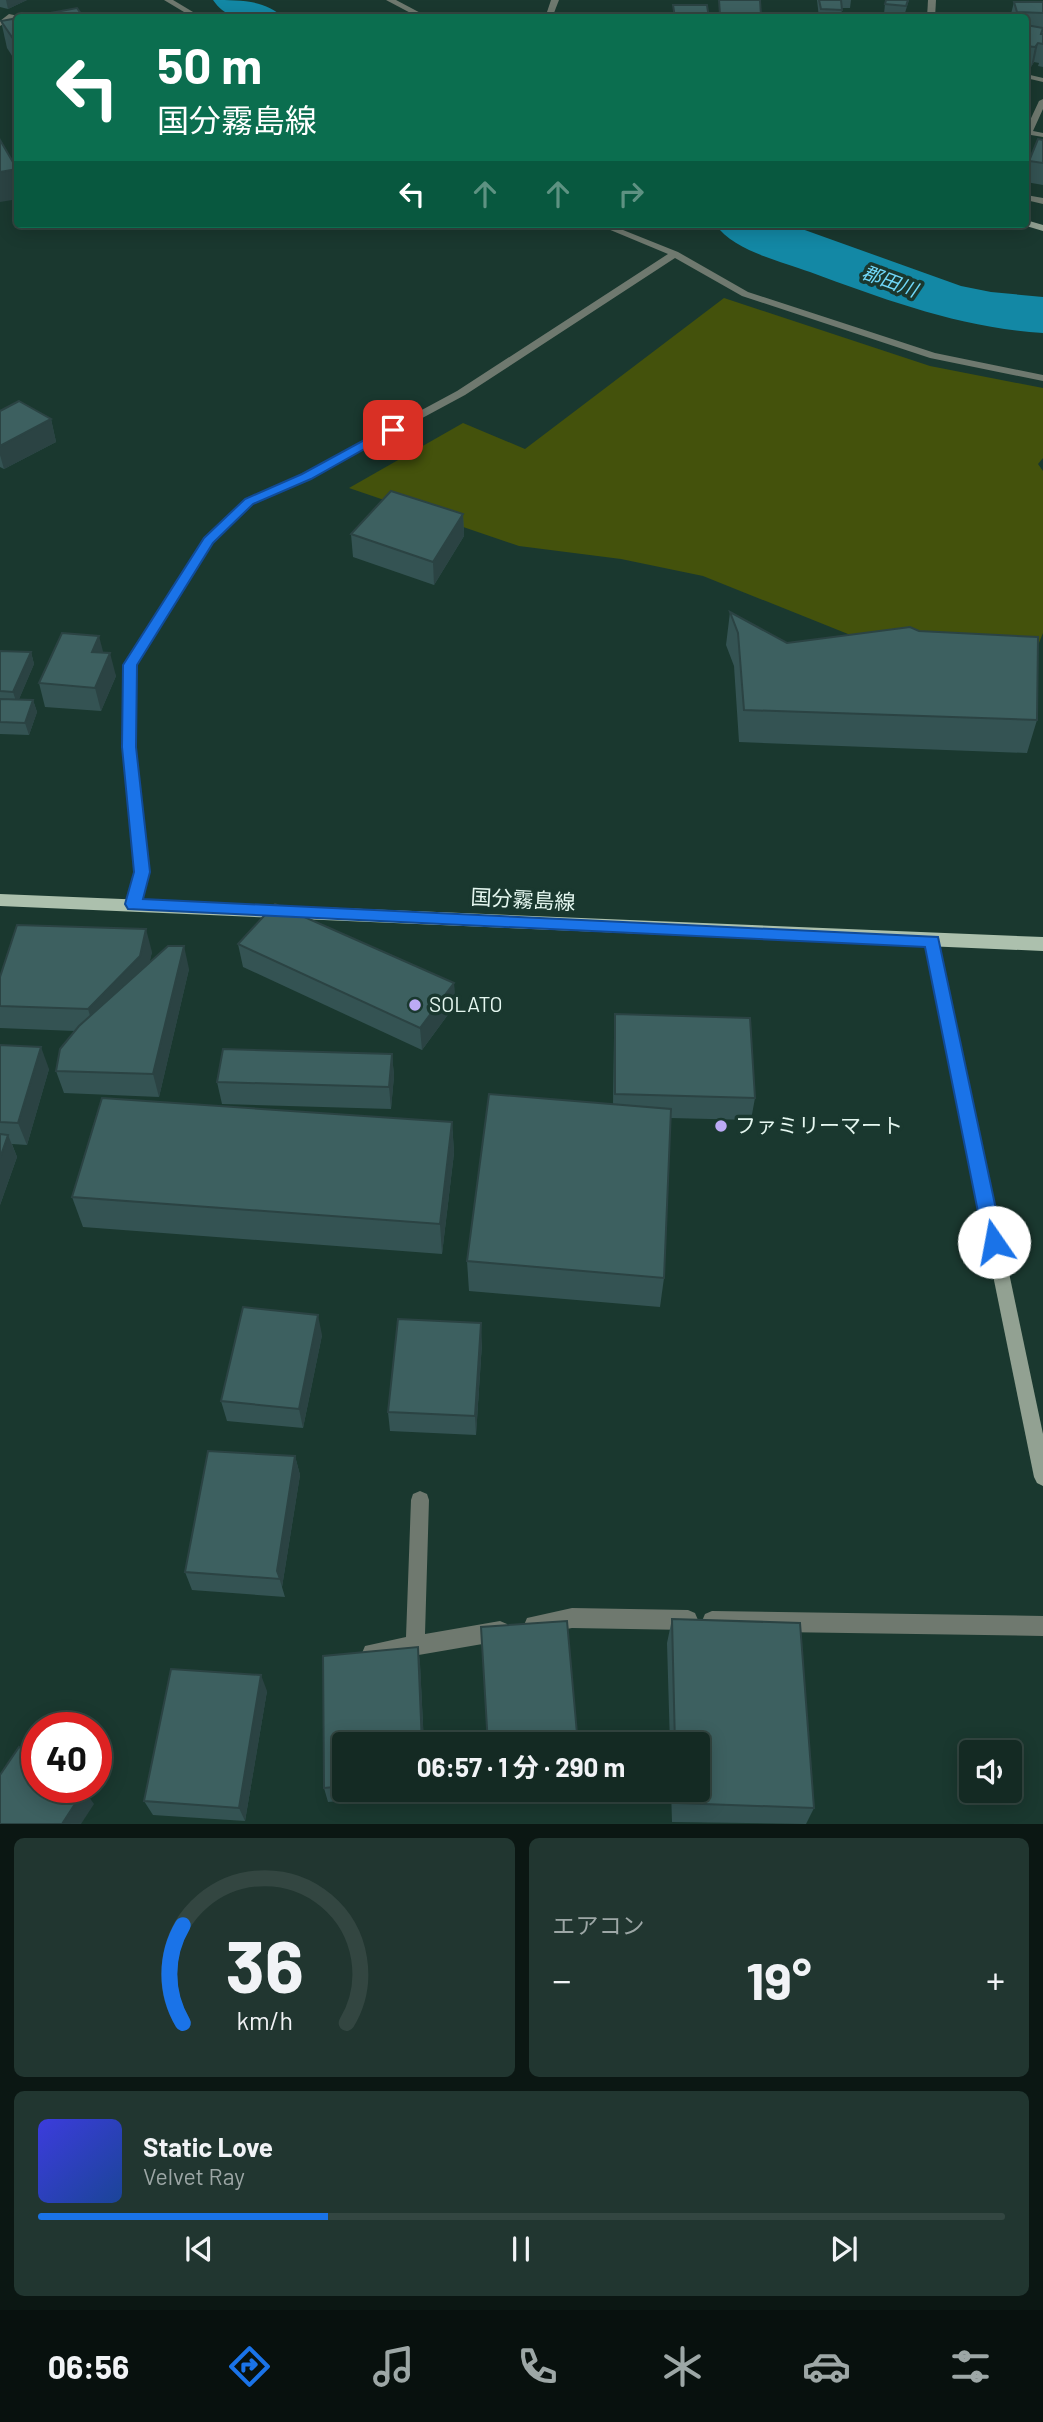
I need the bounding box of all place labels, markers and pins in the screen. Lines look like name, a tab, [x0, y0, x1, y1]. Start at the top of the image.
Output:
pin	[363, 400, 423, 460]
place label: SOLATO	[429, 991, 503, 1016]
marker: SOLATO	[407, 997, 423, 1013]
place label: ファミリーマート	[735, 1112, 903, 1137]
marker: ファミリーマート	[713, 1118, 729, 1134]

